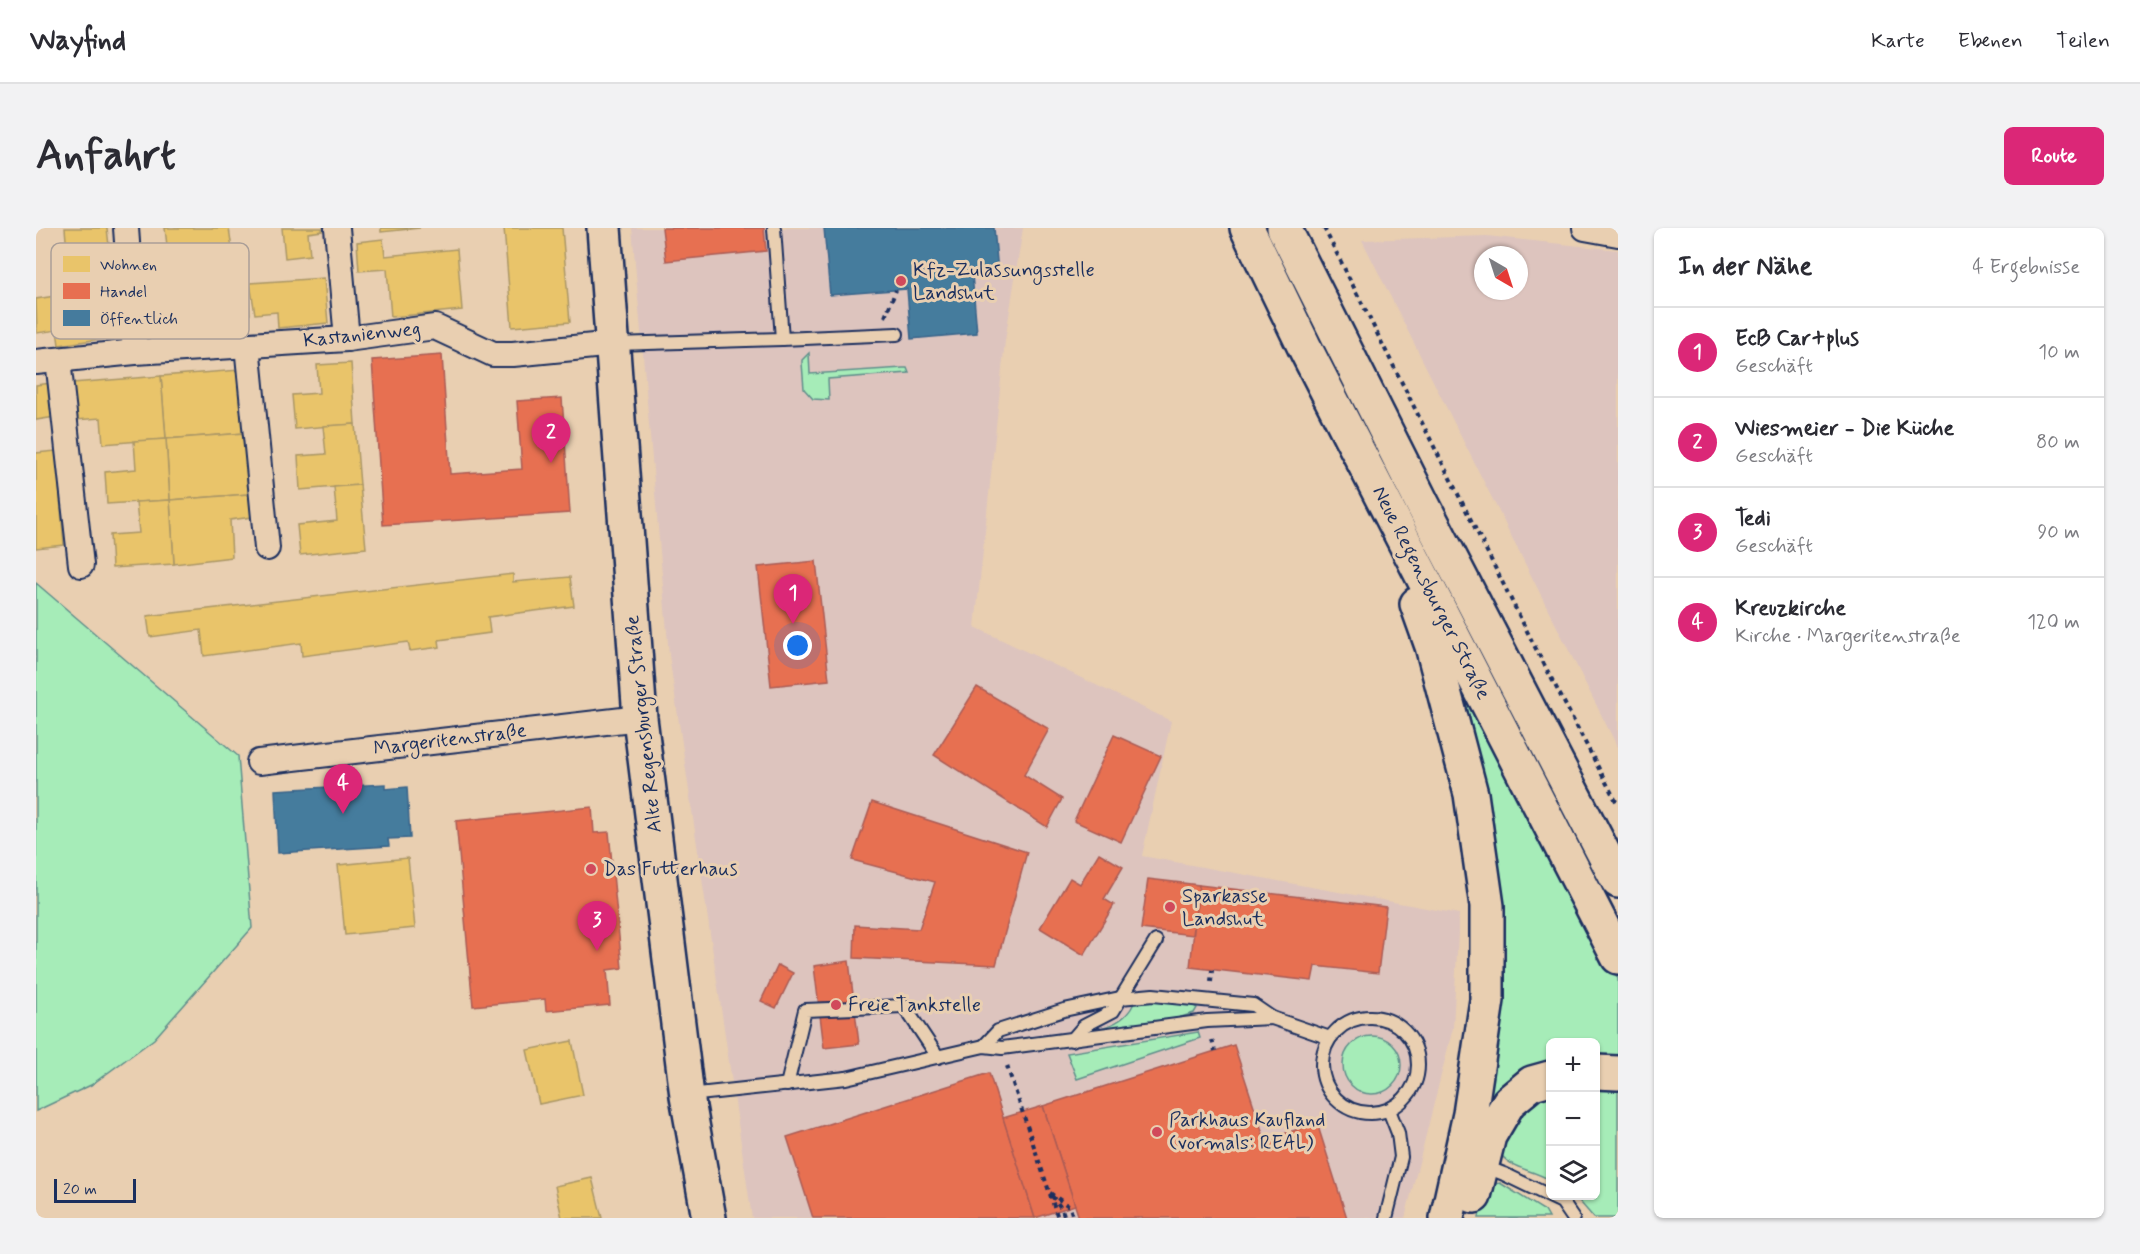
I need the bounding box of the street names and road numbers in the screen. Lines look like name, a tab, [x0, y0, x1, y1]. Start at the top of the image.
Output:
street label: Kastanienweg	[302, 315, 422, 355]
street label: Neue Regensburger Straße	[1364, 482, 1497, 705]
street label: Alte Regensburger Straße	[619, 614, 670, 834]
street label: Margeritenstraße	[372, 717, 528, 764]

